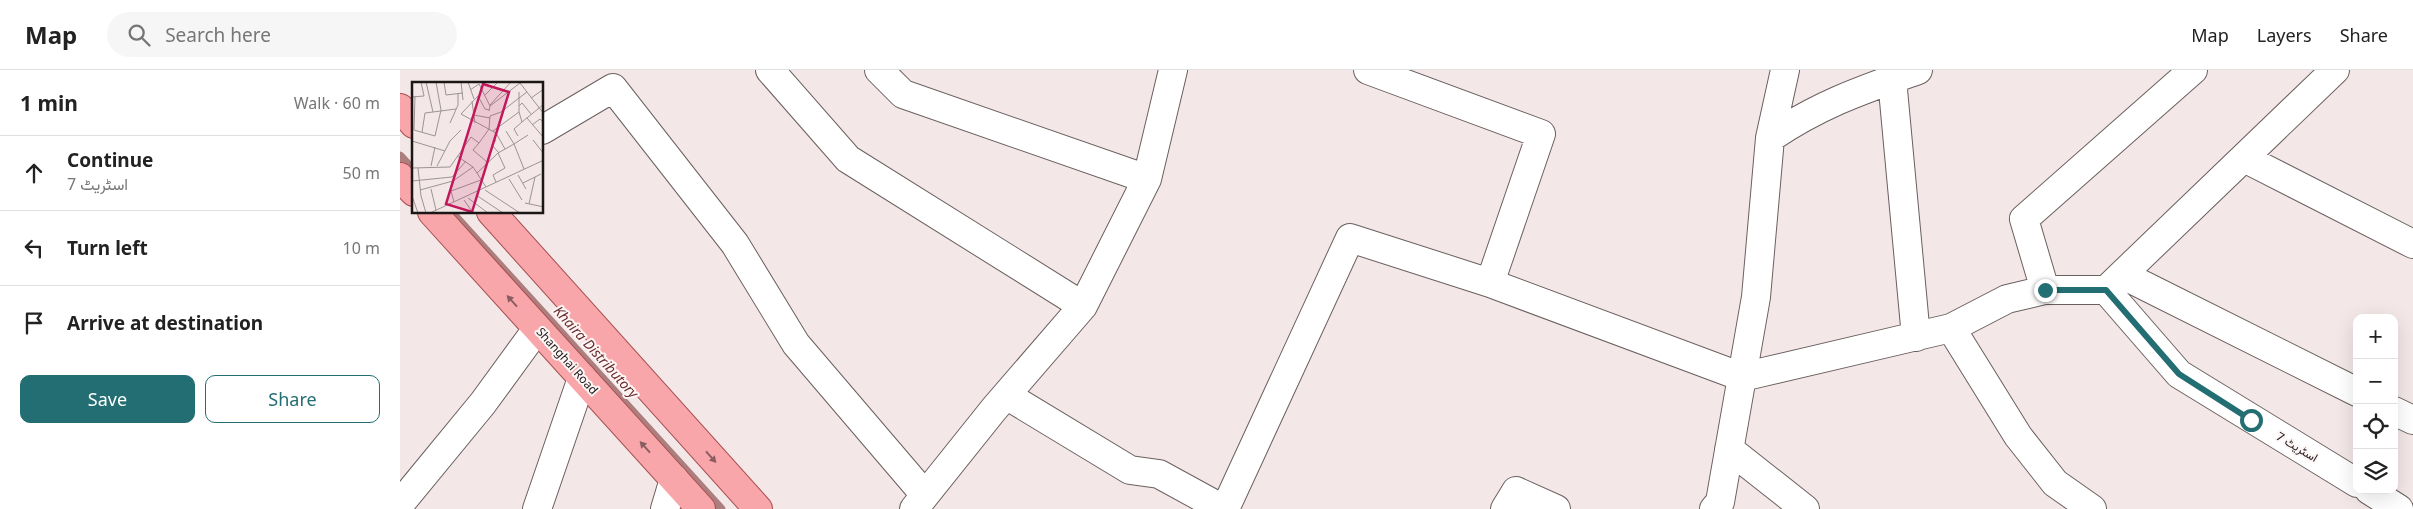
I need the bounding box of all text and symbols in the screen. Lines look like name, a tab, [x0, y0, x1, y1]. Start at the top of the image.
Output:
search box	[107, 12, 457, 57]
text: Map	[25, 18, 77, 51]
icon: search	[125, 21, 153, 49]
text: Search here	[165, 22, 271, 48]
text: Map	[2191, 23, 2229, 47]
text: Layers	[2257, 23, 2312, 47]
text: Share	[2340, 23, 2388, 47]
inset map	[412, 82, 544, 214]
text: 1 min	[20, 89, 78, 117]
text: Walk · 60 m	[294, 92, 380, 114]
text: Continue	[67, 147, 153, 173]
icon: ahead	[20, 159, 48, 187]
text: 50 m	[343, 162, 380, 184]
text: اسٹریٹ 7	[67, 173, 128, 195]
icon: left	[20, 234, 48, 262]
text: Turn left	[67, 235, 148, 261]
text: 10 m	[343, 237, 380, 259]
route end	[2034, 279, 2057, 302]
one-way arrow	[506, 295, 518, 307]
water label: Khaira Distributory	[550, 301, 644, 403]
icon: arrive	[20, 309, 48, 337]
text: Arrive at destination	[67, 310, 263, 336]
map controls	[2353, 314, 2398, 494]
button: +	[2353, 314, 2398, 359]
street label: Shanghai Road	[533, 323, 602, 398]
button: −	[2353, 359, 2398, 404]
button: Save	[20, 375, 195, 423]
button: Share	[205, 375, 380, 423]
button: locate	[2353, 404, 2398, 449]
route start	[2240, 409, 2263, 432]
street label: اسٹریٹ 7	[2273, 427, 2321, 466]
one-way arrow	[639, 441, 651, 453]
button: layers	[2353, 449, 2398, 494]
one-way arrow	[705, 451, 717, 463]

